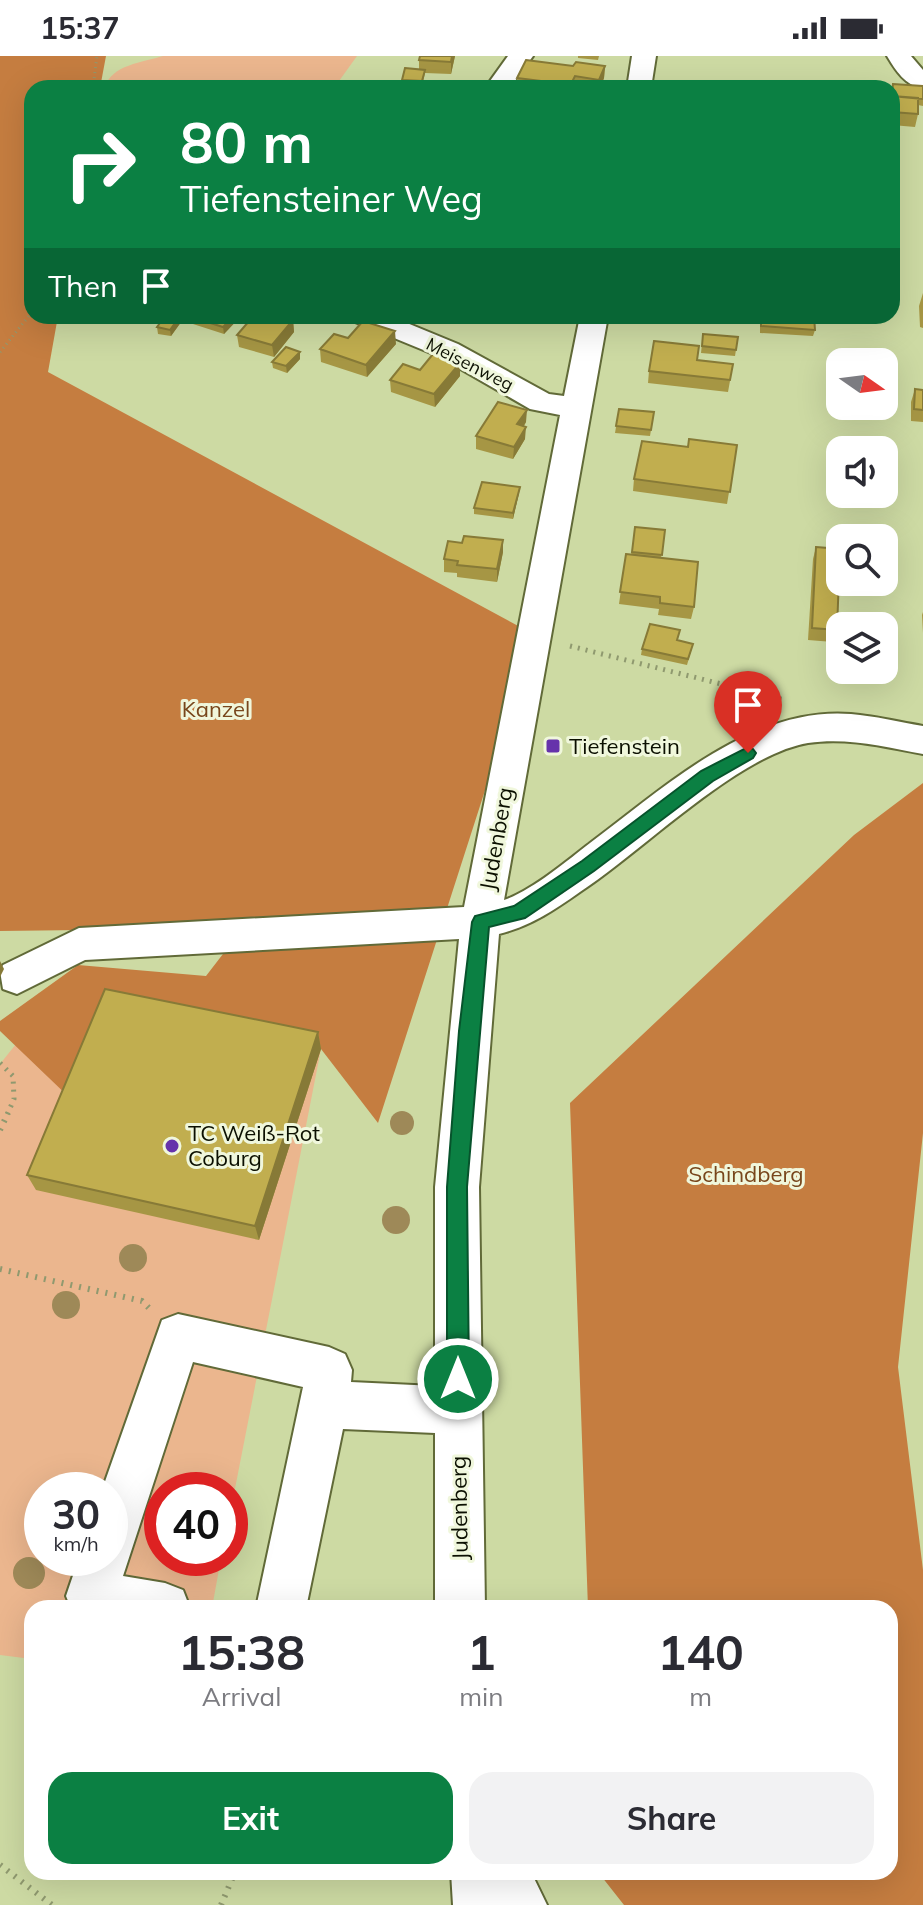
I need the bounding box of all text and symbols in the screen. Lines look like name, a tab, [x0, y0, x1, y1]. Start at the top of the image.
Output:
text: 15:37	[40, 9, 119, 47]
text: 80 m	[180, 107, 313, 177]
icon: right	[48, 112, 152, 216]
text: Tiefensteiner Weg	[180, 176, 483, 221]
icon: arrive	[134, 264, 178, 308]
text: Then	[48, 267, 118, 305]
street label: Meisenweg	[423, 332, 517, 396]
north arrow	[826, 348, 898, 420]
map controls	[826, 348, 898, 684]
button: sound	[826, 436, 898, 508]
button: search	[826, 524, 898, 596]
button: layers	[826, 612, 898, 684]
pin	[714, 671, 782, 753]
icon: arrive	[726, 683, 770, 727]
park label: Kanzel	[182, 695, 250, 723]
place label: Tiefenstein	[569, 732, 680, 760]
marker: Tiefenstein	[544, 737, 562, 755]
street label: Judenberg	[473, 785, 519, 893]
place label: TC Weiß-Rot Coburg	[188, 1119, 320, 1172]
marker: TC Weiß-Rot Coburg	[163, 1137, 181, 1155]
park label: Schindberg	[688, 1160, 804, 1188]
position arrow	[416, 1337, 500, 1421]
street label: Judenberg	[444, 1456, 474, 1560]
speed limit sign: 40	[144, 1472, 248, 1576]
text: 30	[52, 1489, 100, 1539]
text: km/h	[53, 1531, 99, 1556]
text: 15:38	[178, 1622, 305, 1682]
text: 1	[467, 1622, 496, 1682]
text: 140	[658, 1622, 744, 1682]
text: Arrival	[202, 1680, 281, 1713]
text: min	[459, 1680, 503, 1713]
text: m	[689, 1680, 712, 1713]
button: Exit	[48, 1772, 453, 1864]
button: Share	[469, 1772, 874, 1864]

